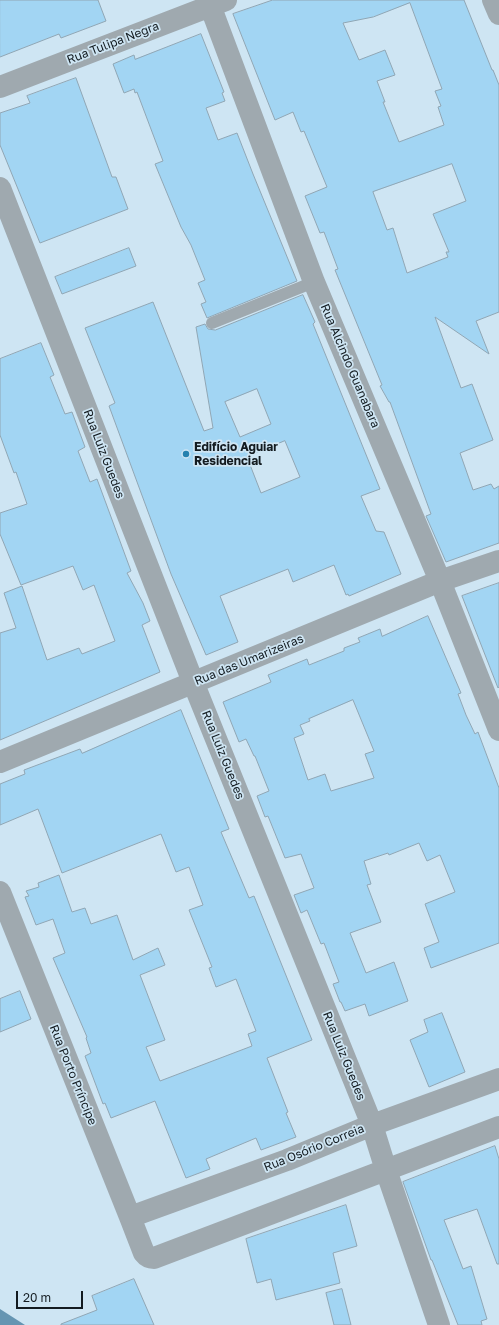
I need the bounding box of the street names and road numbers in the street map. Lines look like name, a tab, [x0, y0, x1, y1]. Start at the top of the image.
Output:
street label: Rua Tulipa Negra	[65, 19, 161, 67]
street label: Rua Alcindo Guanabara	[317, 302, 383, 430]
street label: Rua Luiz Guedes	[80, 407, 128, 501]
street label: Rua das Umarizeiras	[192, 631, 306, 689]
street label: Rua Luiz Guedes	[199, 708, 247, 802]
street label: Rua Luiz Guedes	[320, 1009, 368, 1103]
street label: Rua Porto Príncipe	[46, 1023, 100, 1127]
street label: Rua Osório Correia	[262, 1121, 366, 1175]

